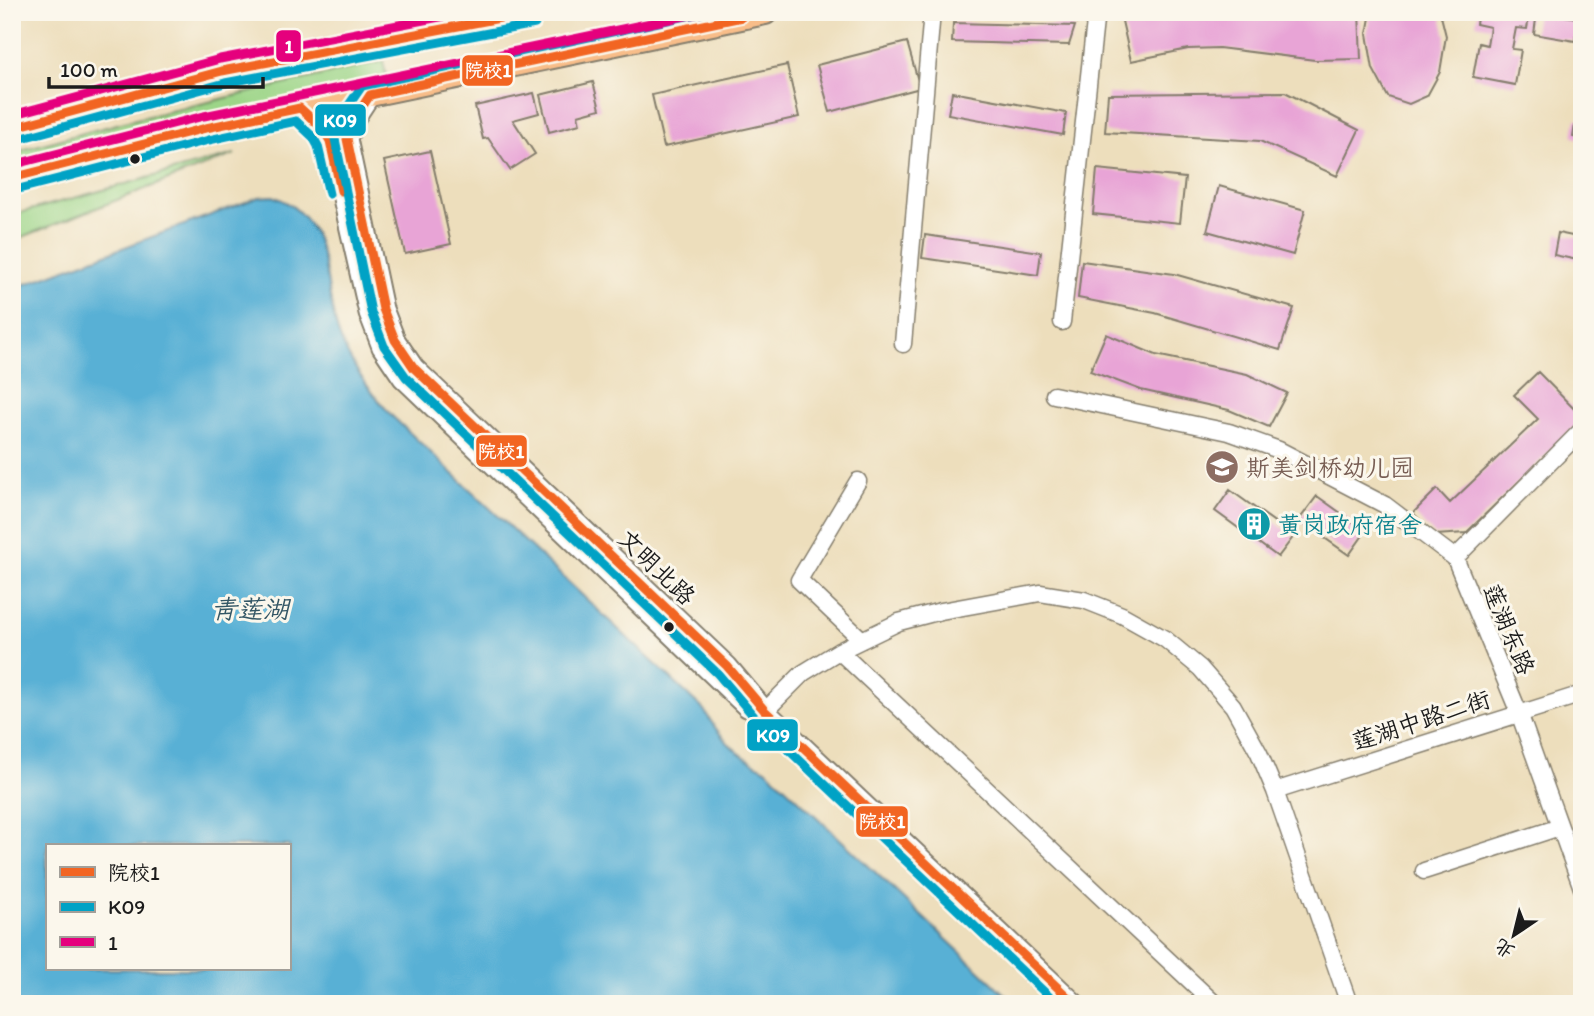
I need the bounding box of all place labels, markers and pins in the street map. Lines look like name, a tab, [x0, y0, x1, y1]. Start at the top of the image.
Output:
unlabelled marker	[128, 152, 142, 166]
school or university icon: 斯美剑桥幼儿园	[1203, 448, 1241, 486]
place label: 斯美剑桥幼儿园	[1246, 453, 1414, 482]
building icon: 黄岗政府宿舍	[1235, 505, 1273, 543]
place label: 黄岗政府宿舍	[1278, 510, 1422, 539]
unlabelled marker	[662, 620, 676, 634]

